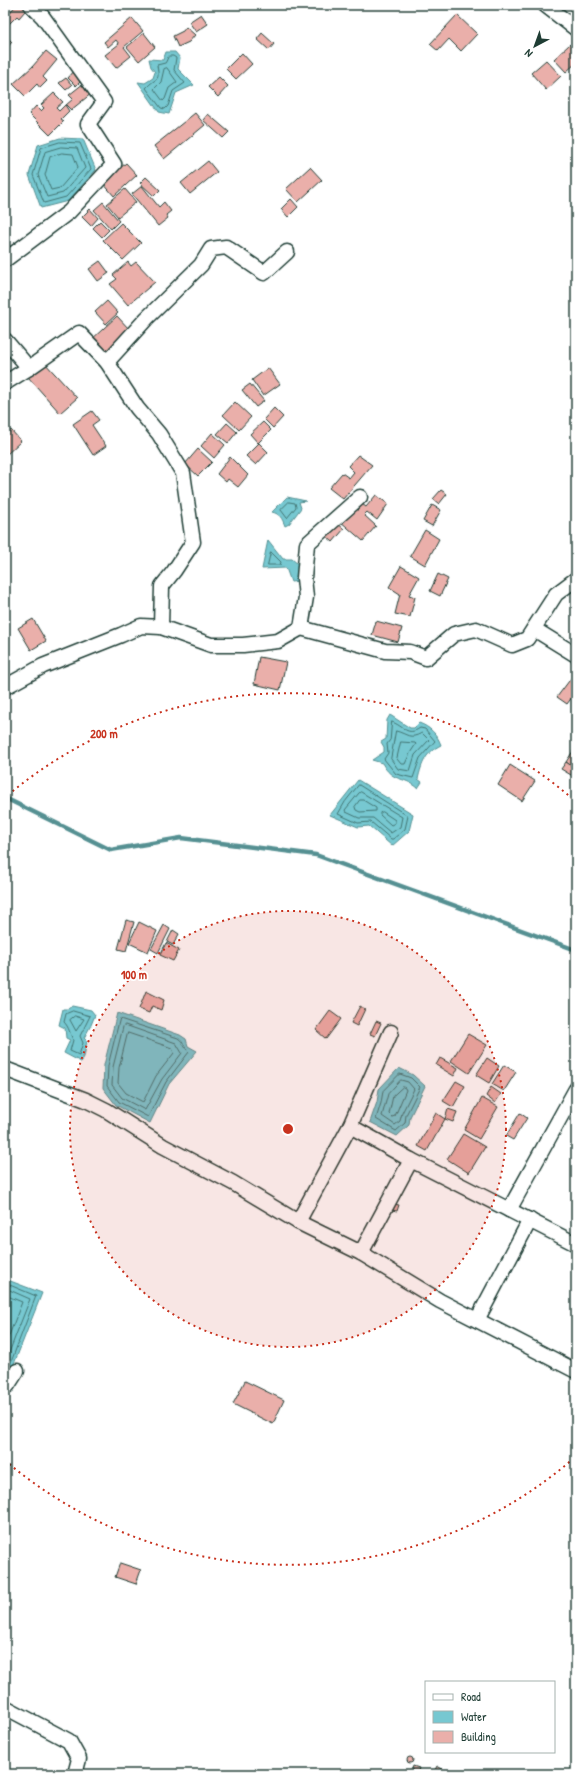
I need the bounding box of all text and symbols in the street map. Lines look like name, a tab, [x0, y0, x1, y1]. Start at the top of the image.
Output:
north arrow	[515, 26, 555, 66]
text: N	[522, 46, 535, 61]
text: 200 m	[90, 725, 118, 742]
text: 100 m	[121, 966, 147, 983]
centre of rings	[281, 1122, 295, 1136]
legend	[425, 1681, 555, 1753]
text: Road	[461, 1688, 481, 1705]
text: Water	[461, 1708, 487, 1725]
text: Building	[461, 1728, 496, 1745]

